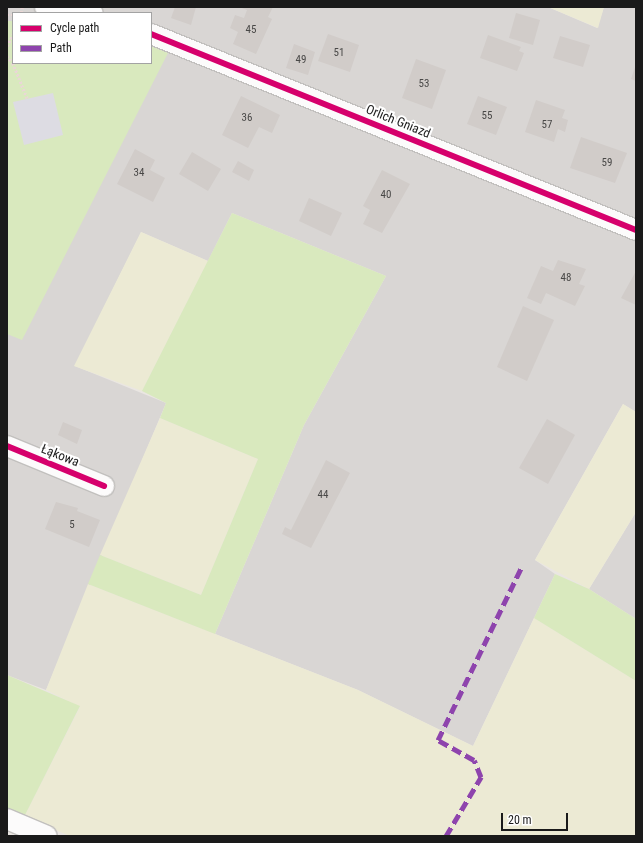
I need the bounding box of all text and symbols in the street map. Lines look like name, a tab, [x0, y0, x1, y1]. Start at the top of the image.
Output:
legend	[12, 12, 152, 64]
text: Cycle path	[50, 21, 99, 35]
house number: 45	[246, 23, 256, 37]
text: Path	[50, 41, 72, 55]
house number: 51	[334, 46, 344, 60]
house number: 49	[296, 53, 306, 67]
house number: 53	[419, 77, 429, 91]
street label: Orlich Gniazd	[363, 102, 433, 142]
house number: 55	[482, 109, 492, 123]
house number: 36	[242, 111, 252, 125]
house number: 57	[542, 118, 552, 132]
house number: 59	[602, 156, 612, 170]
house number: 34	[134, 166, 144, 180]
house number: 40	[381, 188, 391, 202]
house number: 48	[561, 271, 571, 285]
street label: Łąkowa	[39, 441, 81, 471]
house number: 44	[318, 488, 328, 502]
house number: 5	[69, 518, 75, 532]
scale bar	[503, 805, 570, 831]
text: 20 m	[508, 813, 532, 827]

